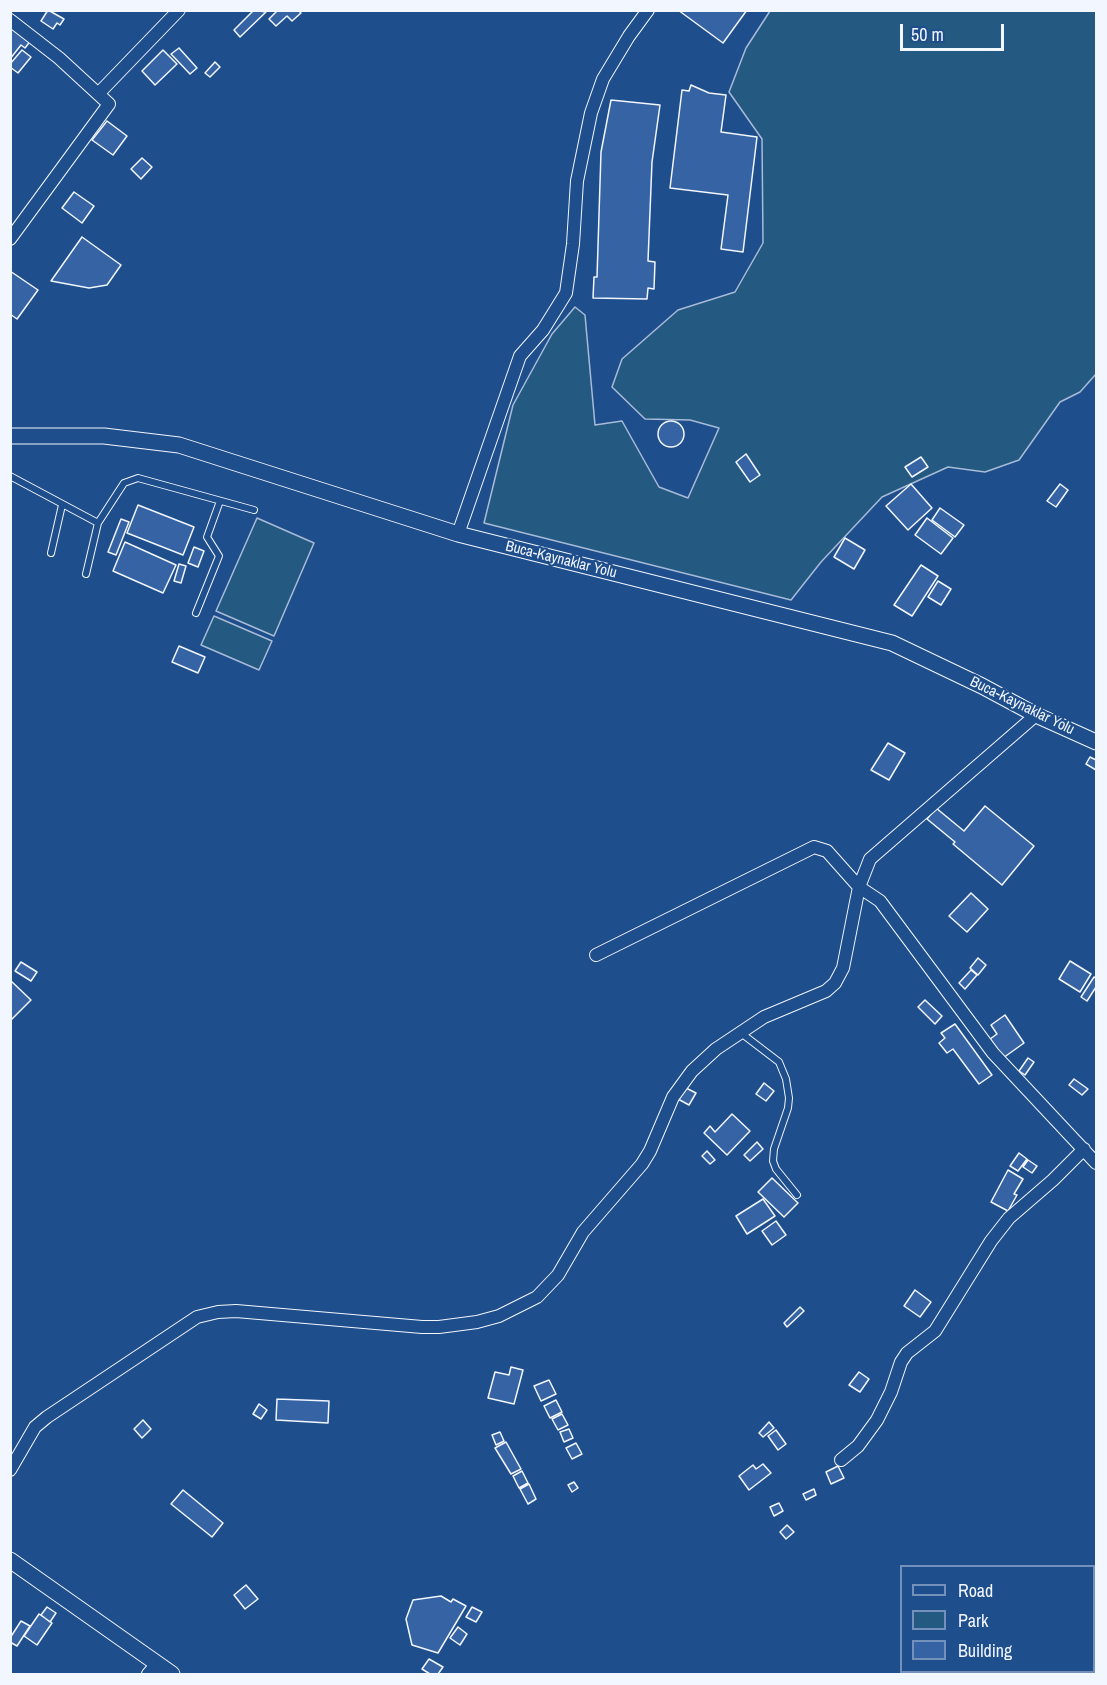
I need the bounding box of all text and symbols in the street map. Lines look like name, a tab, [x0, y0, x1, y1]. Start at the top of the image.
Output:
scale bar	[903, 12, 1006, 50]
text: 50 m	[911, 22, 944, 47]
street label: Buca-Kaynaklar Yolu	[504, 537, 618, 583]
street label: Buca-Kaynaklar Yolu	[967, 673, 1077, 739]
legend	[900, 1565, 1095, 1673]
text: Road	[958, 1578, 993, 1603]
text: Park	[958, 1608, 988, 1633]
text: Building	[958, 1638, 1012, 1663]

